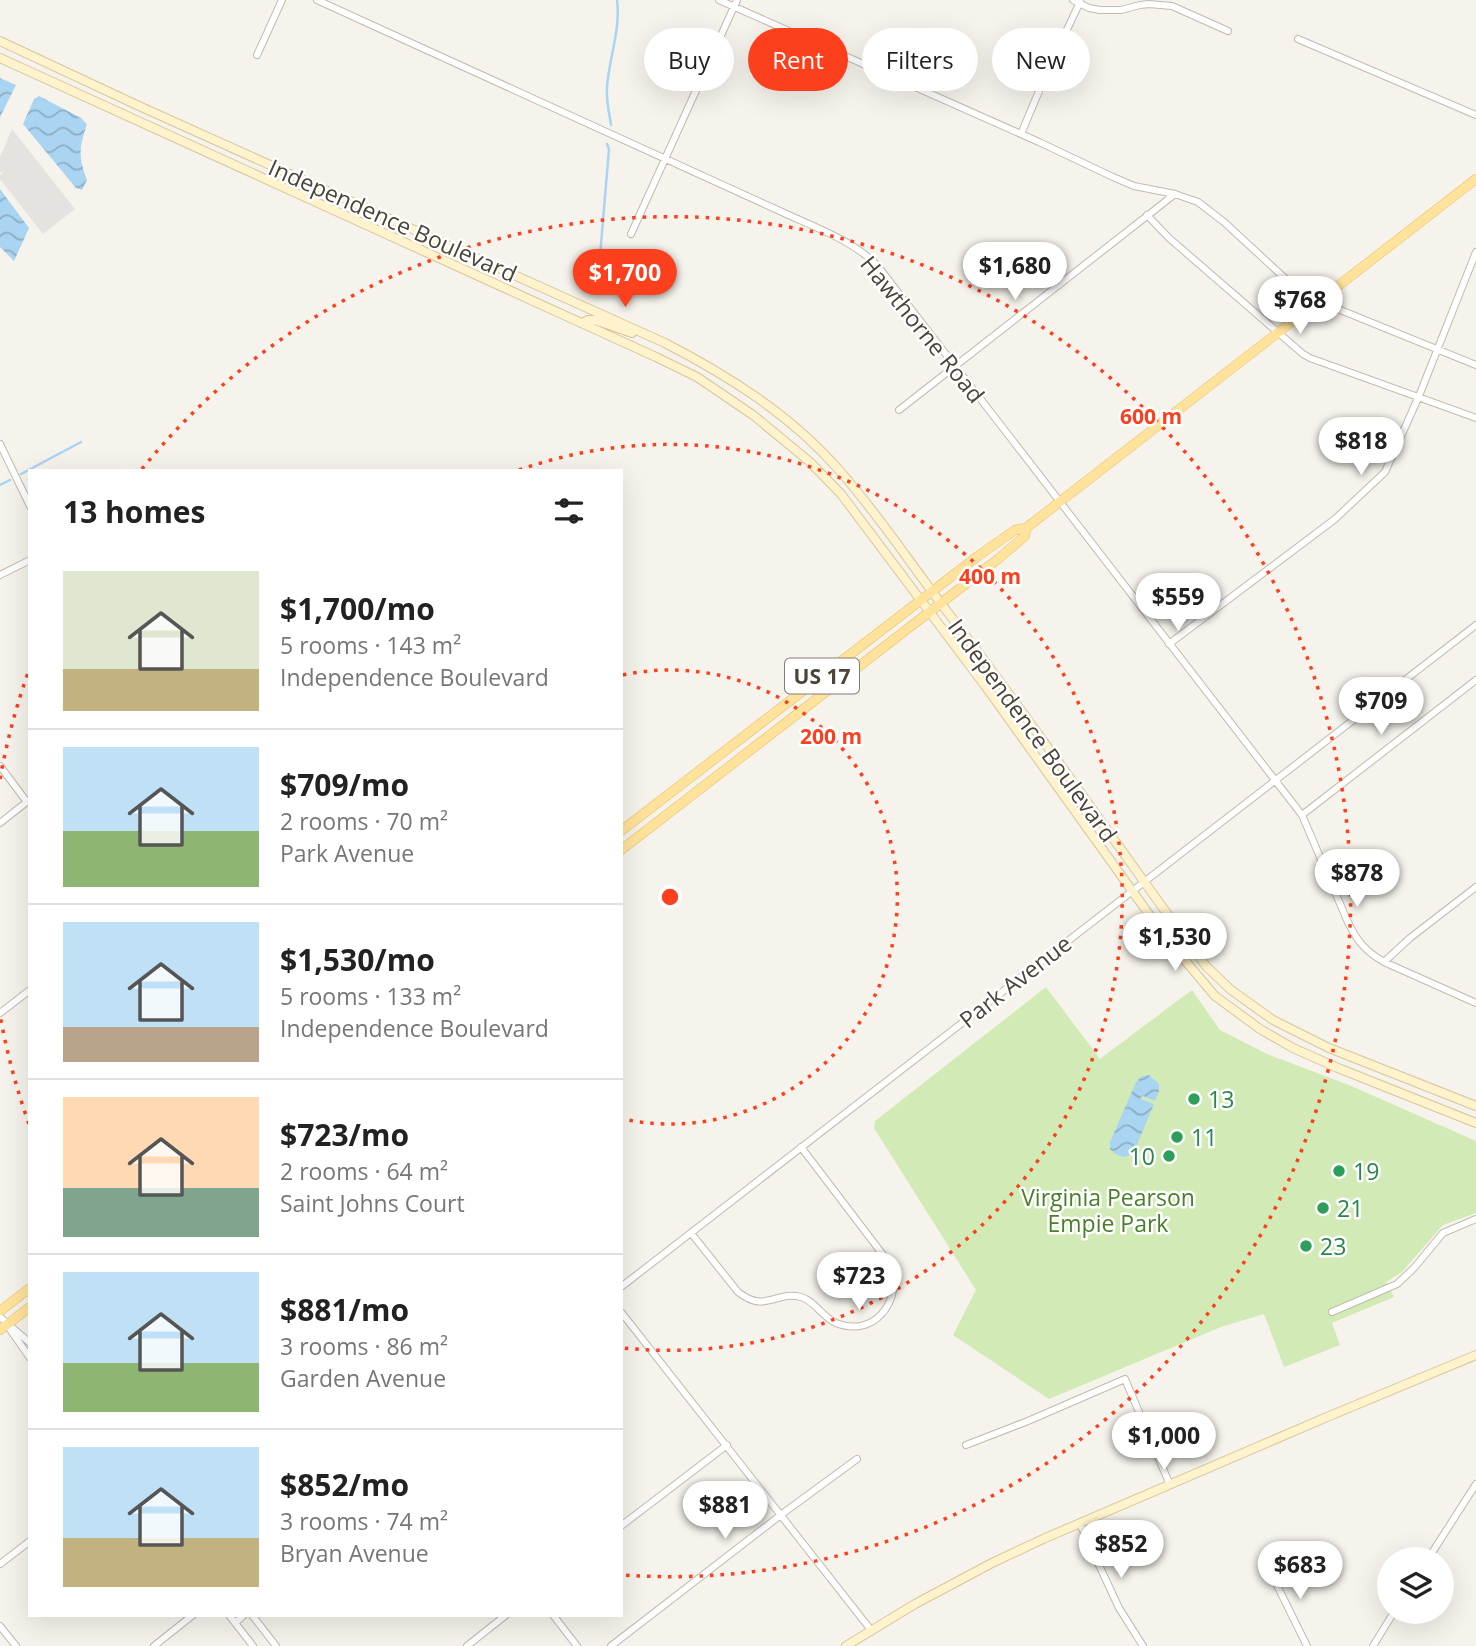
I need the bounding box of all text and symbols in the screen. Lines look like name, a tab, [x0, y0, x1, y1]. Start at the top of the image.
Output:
chip: Buy	[644, 28, 734, 91]
chip: Rent	[748, 28, 848, 91]
chip: Filters	[862, 28, 978, 91]
chip: New	[992, 28, 1090, 91]
street label: Independence Boulevard	[264, 151, 522, 289]
pin: $1,680	[958, 243, 1072, 302]
street label: Hawthorne Road	[854, 249, 992, 409]
text: $1,680	[979, 249, 1051, 281]
pin: $1,700	[568, 250, 682, 309]
text: $1,700	[589, 256, 661, 288]
pin: $768	[1259, 276, 1341, 336]
text: $768	[1274, 283, 1326, 315]
text: 600 m	[1120, 402, 1182, 430]
pin: $818	[1320, 418, 1402, 477]
text: $818	[1335, 424, 1387, 456]
text: 13 homes	[63, 491, 206, 532]
icon: filters	[550, 492, 588, 530]
text: 400 m	[959, 562, 1021, 590]
pin: $559	[1137, 574, 1219, 633]
text: $559	[1152, 580, 1204, 612]
text: $1,700/mo	[280, 588, 435, 629]
icon: home	[119, 599, 203, 683]
street label: Independence Boulevard	[941, 612, 1125, 848]
text: 5 rooms · 143 m²	[280, 629, 461, 661]
road number: US 17	[785, 658, 859, 694]
text: Independence Boulevard	[280, 661, 549, 693]
pin: $709	[1340, 678, 1422, 737]
text: $709	[1355, 684, 1407, 716]
text: 200 m	[800, 722, 862, 750]
text: $709/mo	[280, 764, 409, 805]
icon: home	[119, 775, 203, 859]
text: 2 rooms · 70 m²	[280, 805, 448, 837]
text: Park Avenue	[280, 837, 414, 869]
pin: $878	[1316, 850, 1398, 909]
text: $878	[1331, 856, 1383, 888]
centre of rings	[658, 885, 682, 909]
pin: $1,530	[1118, 914, 1232, 973]
text: $1,530	[1139, 920, 1211, 952]
street label: Park Avenue	[952, 927, 1078, 1035]
text: $1,530/mo	[280, 939, 435, 980]
icon: home	[119, 950, 203, 1034]
text: 5 rooms · 133 m²	[280, 980, 461, 1012]
text: Independence Boulevard	[280, 1012, 549, 1044]
place label: 13	[1208, 1083, 1234, 1115]
marker: 13	[1186, 1091, 1202, 1107]
text: $723/mo	[280, 1114, 409, 1155]
place label: 11	[1191, 1121, 1217, 1153]
icon: home	[119, 1125, 203, 1209]
marker: 11	[1169, 1129, 1185, 1145]
place label: 10	[1129, 1140, 1155, 1172]
marker: 10	[1161, 1148, 1177, 1164]
text: 2 rooms · 64 m²	[280, 1155, 448, 1187]
place label: 19	[1353, 1155, 1379, 1187]
marker: 19	[1331, 1163, 1347, 1179]
park label: Virginia Pearson Empie Park	[1021, 1181, 1195, 1239]
text: Saint Johns Court	[280, 1187, 465, 1219]
place label: 21	[1337, 1192, 1363, 1224]
marker: 21	[1315, 1200, 1331, 1216]
place label: 23	[1320, 1230, 1346, 1262]
marker: 23	[1298, 1238, 1314, 1254]
pin: $723	[818, 1252, 900, 1312]
text: $723	[833, 1259, 885, 1291]
text: $881/mo	[280, 1289, 409, 1330]
icon: home	[119, 1300, 203, 1384]
text: 3 rooms · 86 m²	[280, 1330, 448, 1362]
text: Garden Avenue	[280, 1362, 446, 1394]
pin: $1,000	[1107, 1412, 1221, 1472]
text: $1,000	[1128, 1419, 1200, 1451]
text: $852/mo	[280, 1464, 409, 1505]
icon: home	[119, 1475, 203, 1559]
pin: $881	[684, 1482, 766, 1541]
text: $881	[699, 1488, 751, 1520]
text: 3 rooms · 74 m²	[280, 1505, 448, 1537]
pin: $852	[1080, 1520, 1162, 1580]
text: $852	[1095, 1527, 1147, 1559]
text: Bryan Avenue	[280, 1537, 429, 1569]
pin: $683	[1259, 1542, 1341, 1601]
map controls	[1377, 1547, 1454, 1624]
button: layers	[1377, 1547, 1454, 1624]
text: $683	[1274, 1548, 1326, 1580]

